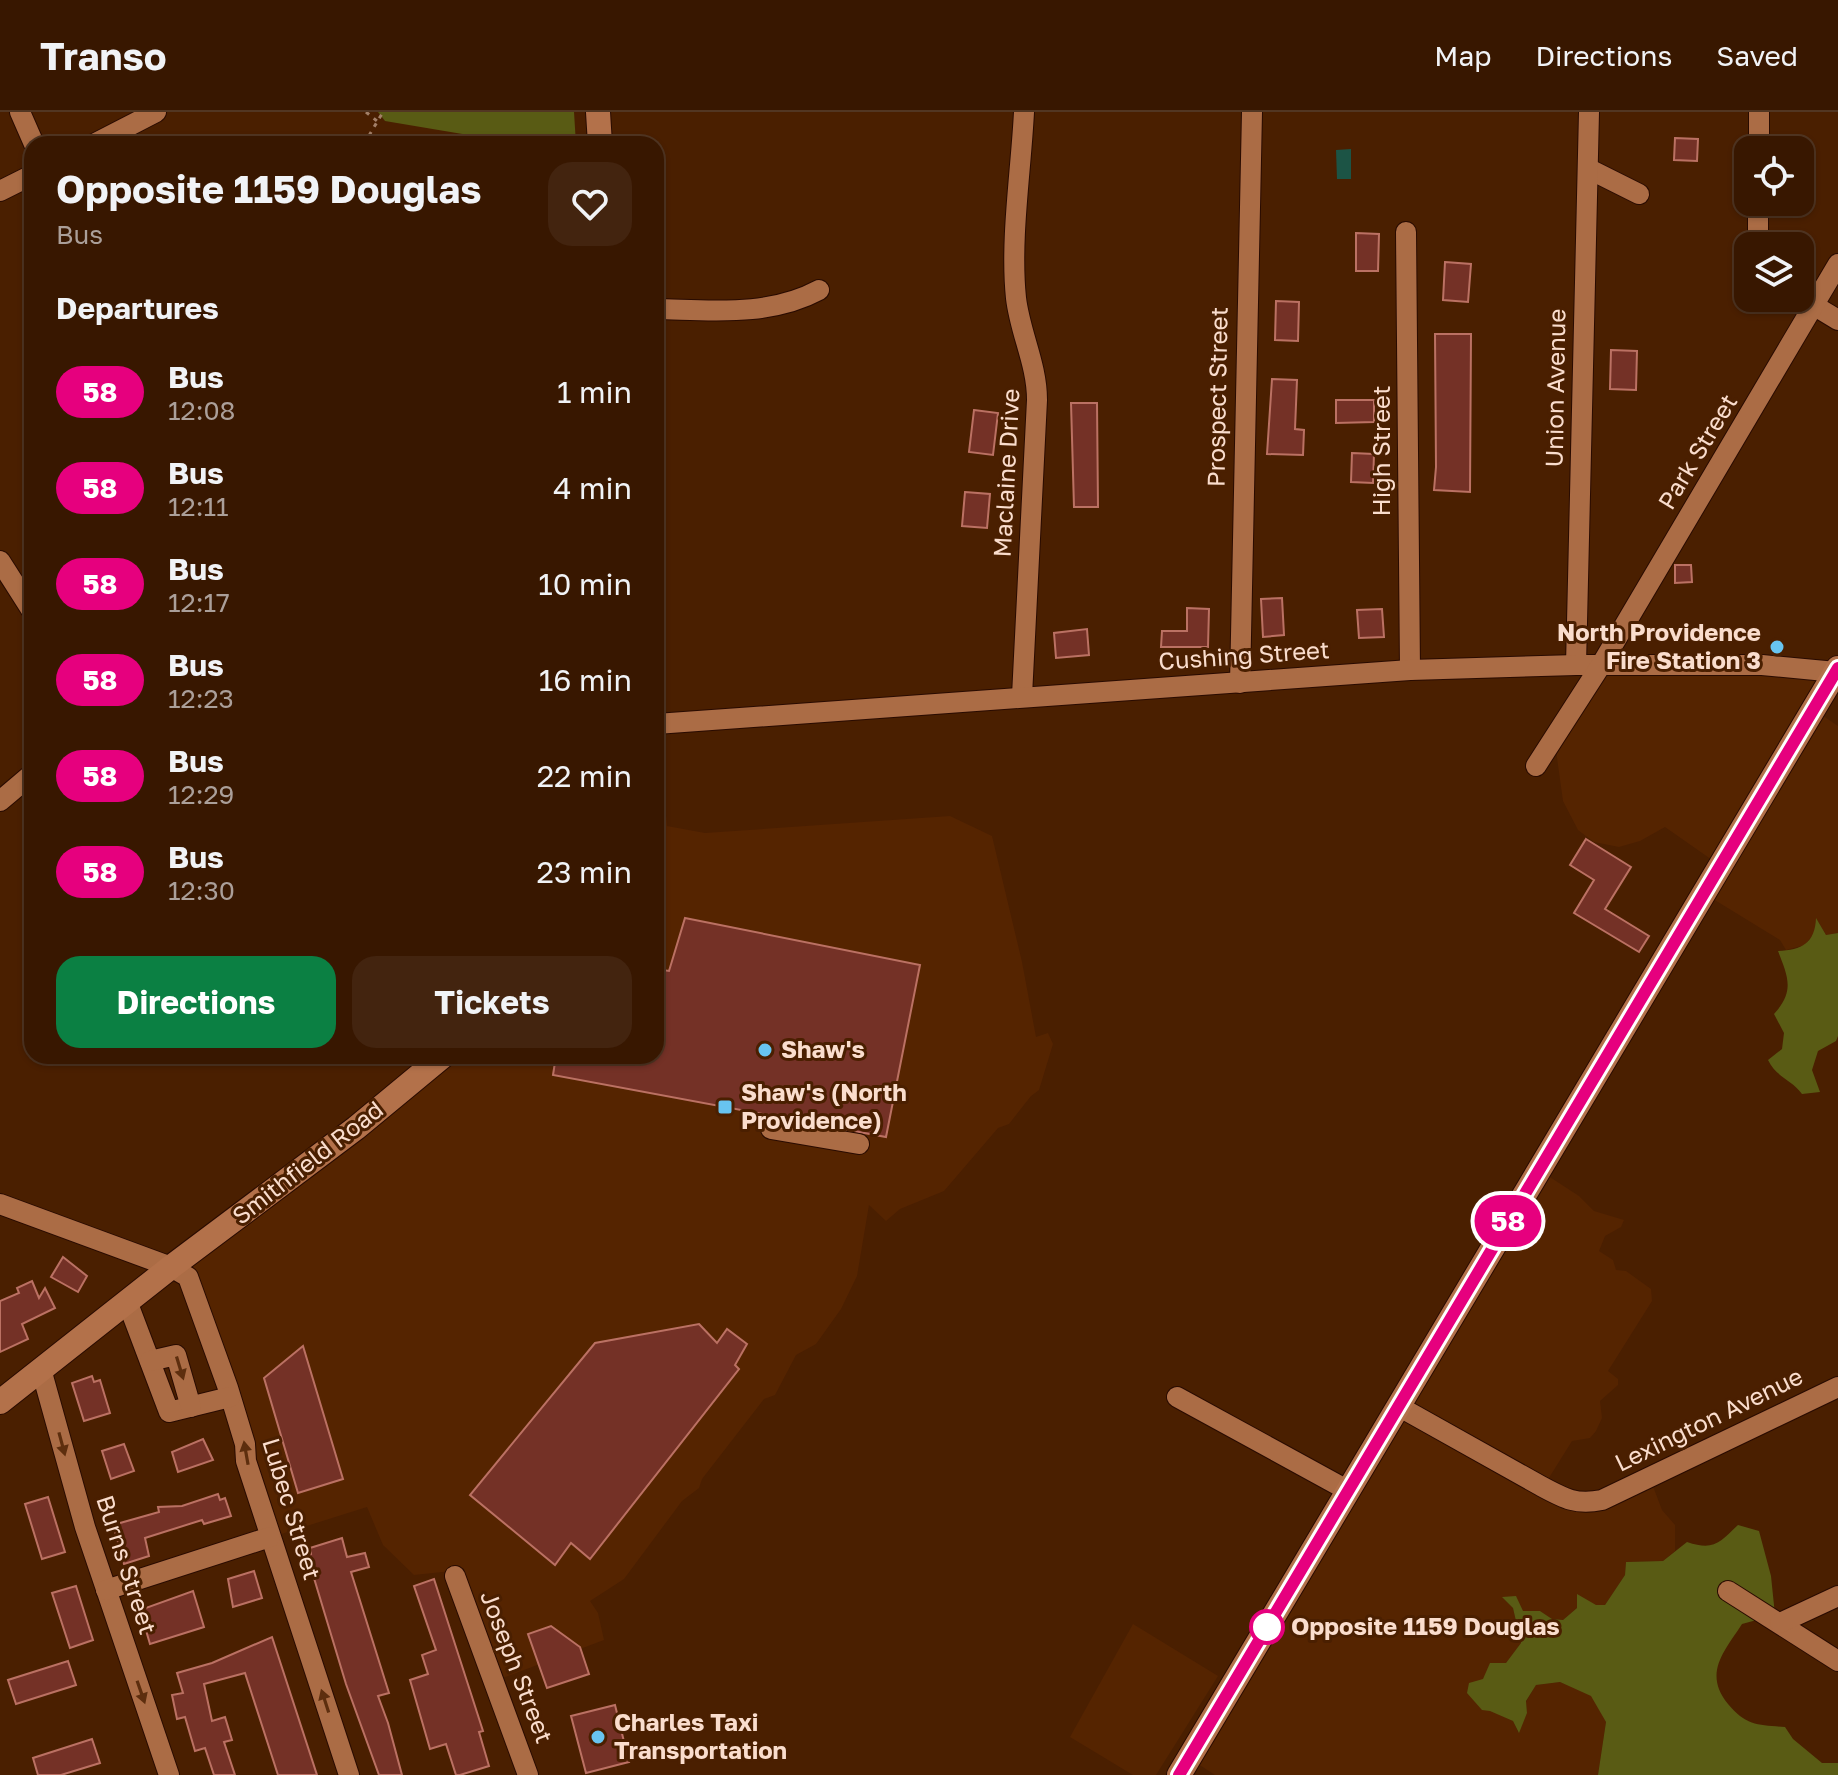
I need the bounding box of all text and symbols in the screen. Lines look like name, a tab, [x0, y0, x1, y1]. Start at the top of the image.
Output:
text: Transo	[40, 33, 167, 78]
text: Map	[1434, 39, 1491, 72]
text: Directions	[1535, 39, 1672, 72]
text: Saved	[1716, 39, 1798, 72]
map controls	[1734, 136, 1814, 312]
button: locate	[1734, 136, 1814, 216]
button: heart	[548, 162, 632, 246]
text: Opposite 1159 Douglas	[56, 166, 482, 211]
text: Bus	[56, 219, 103, 250]
button: layers	[1734, 232, 1814, 312]
text: Departures	[56, 290, 219, 326]
street label: Prospect Street	[1200, 307, 1233, 487]
street label: Union Avenue	[1539, 308, 1570, 468]
text: Bus	[168, 359, 224, 395]
text: 1 min	[557, 374, 632, 410]
text: 58	[82, 375, 118, 408]
street label: High Street	[1366, 385, 1395, 517]
street label: Maclaine Drive	[987, 388, 1024, 558]
street label: Park Street	[1651, 388, 1742, 514]
text: 12:08	[168, 395, 235, 426]
text: Bus	[168, 455, 224, 491]
text: 4 min	[553, 470, 632, 506]
text: 58	[82, 471, 118, 504]
text: 12:11	[168, 491, 229, 522]
text: Bus	[168, 551, 224, 587]
text: 10 min	[538, 566, 632, 602]
text: 58	[82, 567, 118, 600]
text: 12:17	[168, 587, 230, 618]
place label: North Providence Fire Station 3	[1557, 617, 1761, 674]
street label: Cushing Street	[1157, 634, 1330, 675]
marker: North Providence Fire Station 3	[1768, 638, 1786, 656]
text: Bus	[168, 647, 224, 683]
text: 16 min	[539, 662, 632, 698]
text: 58	[82, 663, 118, 696]
text: 12:23	[168, 683, 234, 714]
text: Bus	[168, 743, 224, 779]
text: 22 min	[537, 758, 632, 794]
text: 58	[82, 759, 118, 792]
text: 12:29	[168, 779, 234, 810]
text: Bus	[168, 839, 224, 875]
text: 23 min	[537, 854, 632, 890]
text: 58	[82, 855, 118, 888]
text: 12:30	[168, 875, 235, 906]
button: Directions	[56, 956, 336, 1048]
button: Tickets	[352, 956, 632, 1048]
place label: Shaw's	[781, 1034, 865, 1063]
marker: Shaw's	[756, 1041, 774, 1059]
place label: Shaw's (North Providence)	[741, 1077, 907, 1134]
street label: Smithfield Road	[226, 1094, 388, 1230]
marker: Shaw's (North Providence)	[716, 1098, 734, 1116]
line badge: 58	[1472, 1195, 1544, 1247]
text: 58	[1490, 1204, 1526, 1237]
one-way arrow	[174, 1357, 187, 1381]
street label: Lexington Avenue	[1610, 1361, 1807, 1477]
one-way arrow	[56, 1433, 69, 1457]
street label: Lubec Street	[257, 1434, 328, 1583]
one-way arrow	[239, 1441, 252, 1466]
street label: Burns Street	[91, 1491, 164, 1638]
street label: Joseph Street	[475, 1586, 560, 1747]
marker: Opposite 1159 Douglas	[1250, 1610, 1284, 1644]
place label: Opposite 1159 Douglas	[1291, 1611, 1560, 1640]
one-way arrow	[135, 1680, 147, 1704]
one-way arrow	[318, 1689, 330, 1713]
place label: Charles Taxi Transportation	[614, 1707, 787, 1764]
marker: Charles Taxi Transportation	[589, 1728, 607, 1746]

